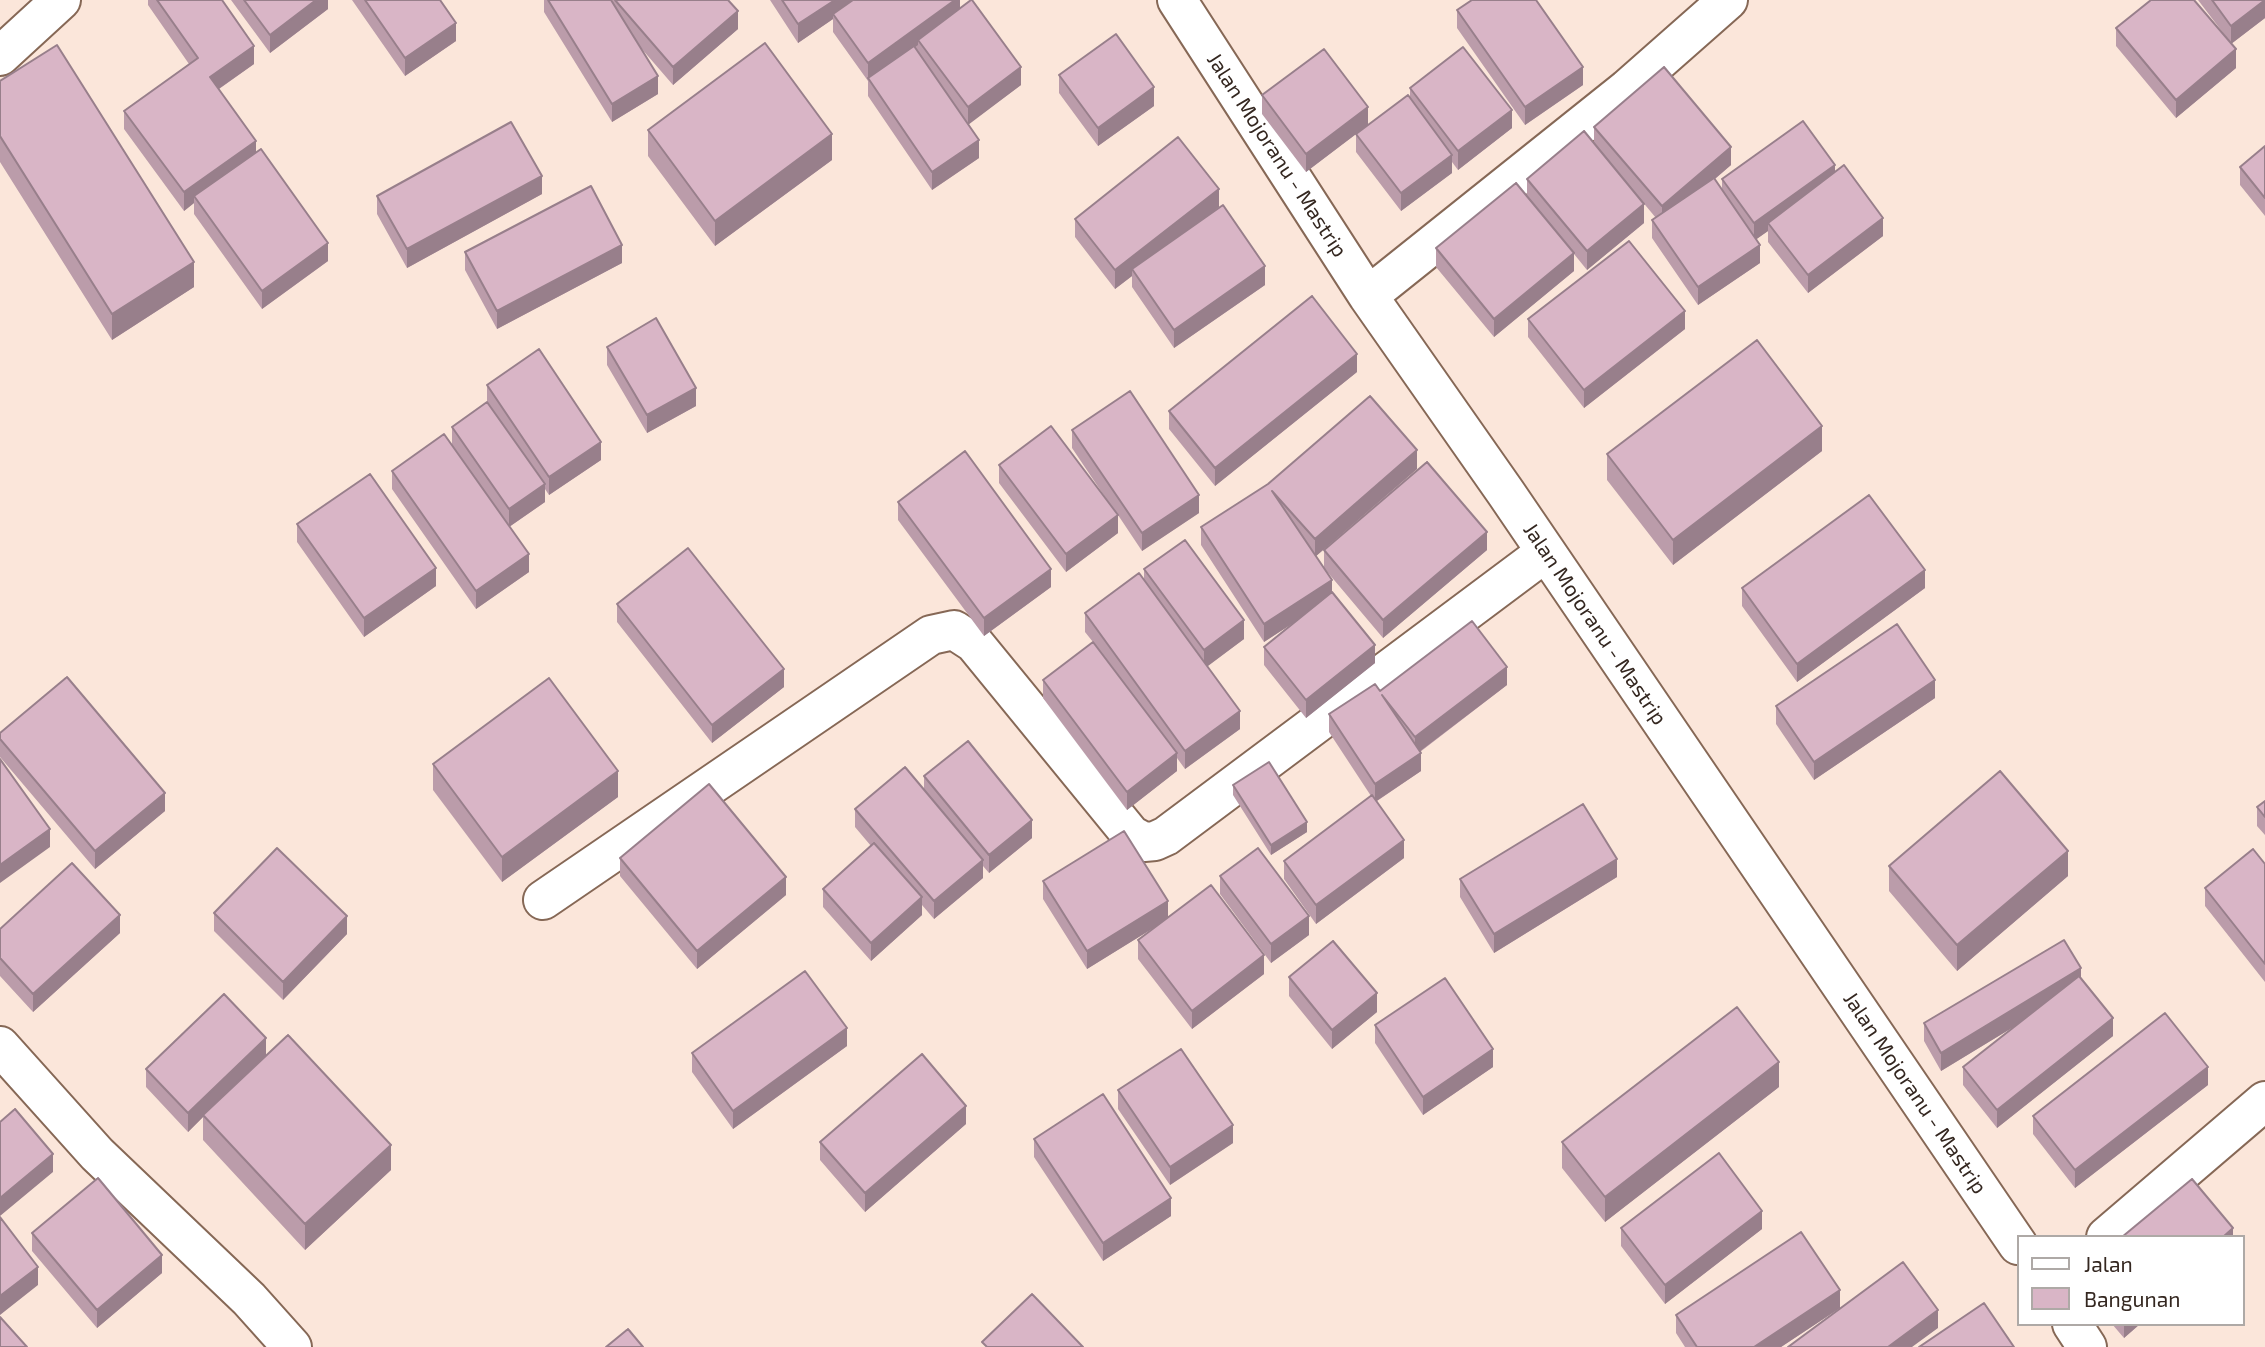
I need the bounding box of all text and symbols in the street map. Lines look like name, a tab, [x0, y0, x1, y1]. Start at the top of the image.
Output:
street label: Jalan Mojoranu - Mastrip	[1202, 48, 1352, 262]
street label: Jalan Mojoranu - Mastrip	[1518, 518, 1672, 730]
street label: Jalan Mojoranu - Mastrip	[1838, 987, 1992, 1199]
legend	[2016, 1235, 2244, 1326]
text: Jalan	[2084, 1251, 2133, 1276]
text: Bangunan	[2084, 1286, 2180, 1311]

